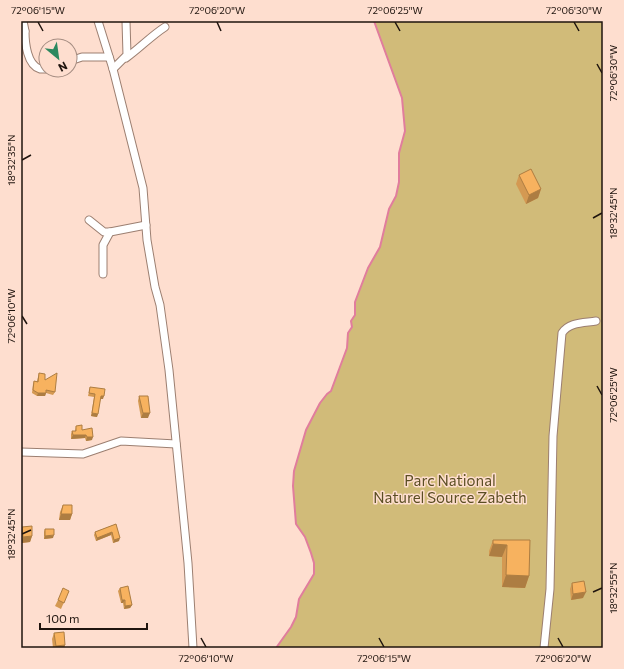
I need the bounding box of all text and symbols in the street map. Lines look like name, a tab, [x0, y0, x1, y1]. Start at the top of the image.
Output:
text: 72°06'15"W	[11, 4, 65, 16]
text: 72°06'20"W	[189, 4, 245, 16]
text: 72°06'25"W	[367, 4, 423, 16]
text: 72°06'30"W	[546, 4, 602, 16]
north arrow	[38, 38, 78, 78]
text: 72°06'30"W	[607, 45, 619, 101]
text: N	[56, 59, 70, 75]
text: 18°32'35"N	[5, 135, 17, 185]
text: 18°32'45"N	[607, 187, 619, 239]
text: 72°06'10"W	[5, 289, 17, 343]
text: 72°06'25"W	[607, 367, 619, 423]
park label: Parc National Naturel Source Zabeth	[373, 471, 527, 506]
text: 18°32'45"N	[5, 508, 17, 560]
text: 18°32'55"N	[607, 562, 619, 614]
scale bar	[40, 605, 147, 631]
text: 100 m	[46, 611, 80, 625]
text: 72°06'10"W	[179, 652, 233, 664]
text: 72°06'15"W	[357, 652, 411, 664]
text: 72°06'20"W	[535, 652, 591, 664]

